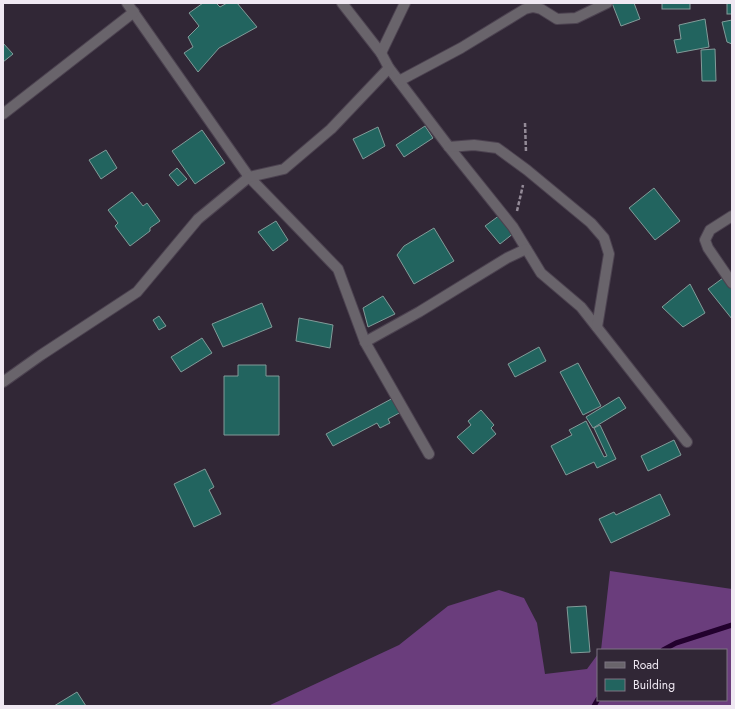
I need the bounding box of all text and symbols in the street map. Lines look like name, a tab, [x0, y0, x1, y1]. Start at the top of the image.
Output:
legend	[597, 649, 727, 701]
text: Road	[633, 656, 659, 674]
text: Building	[633, 676, 675, 694]

